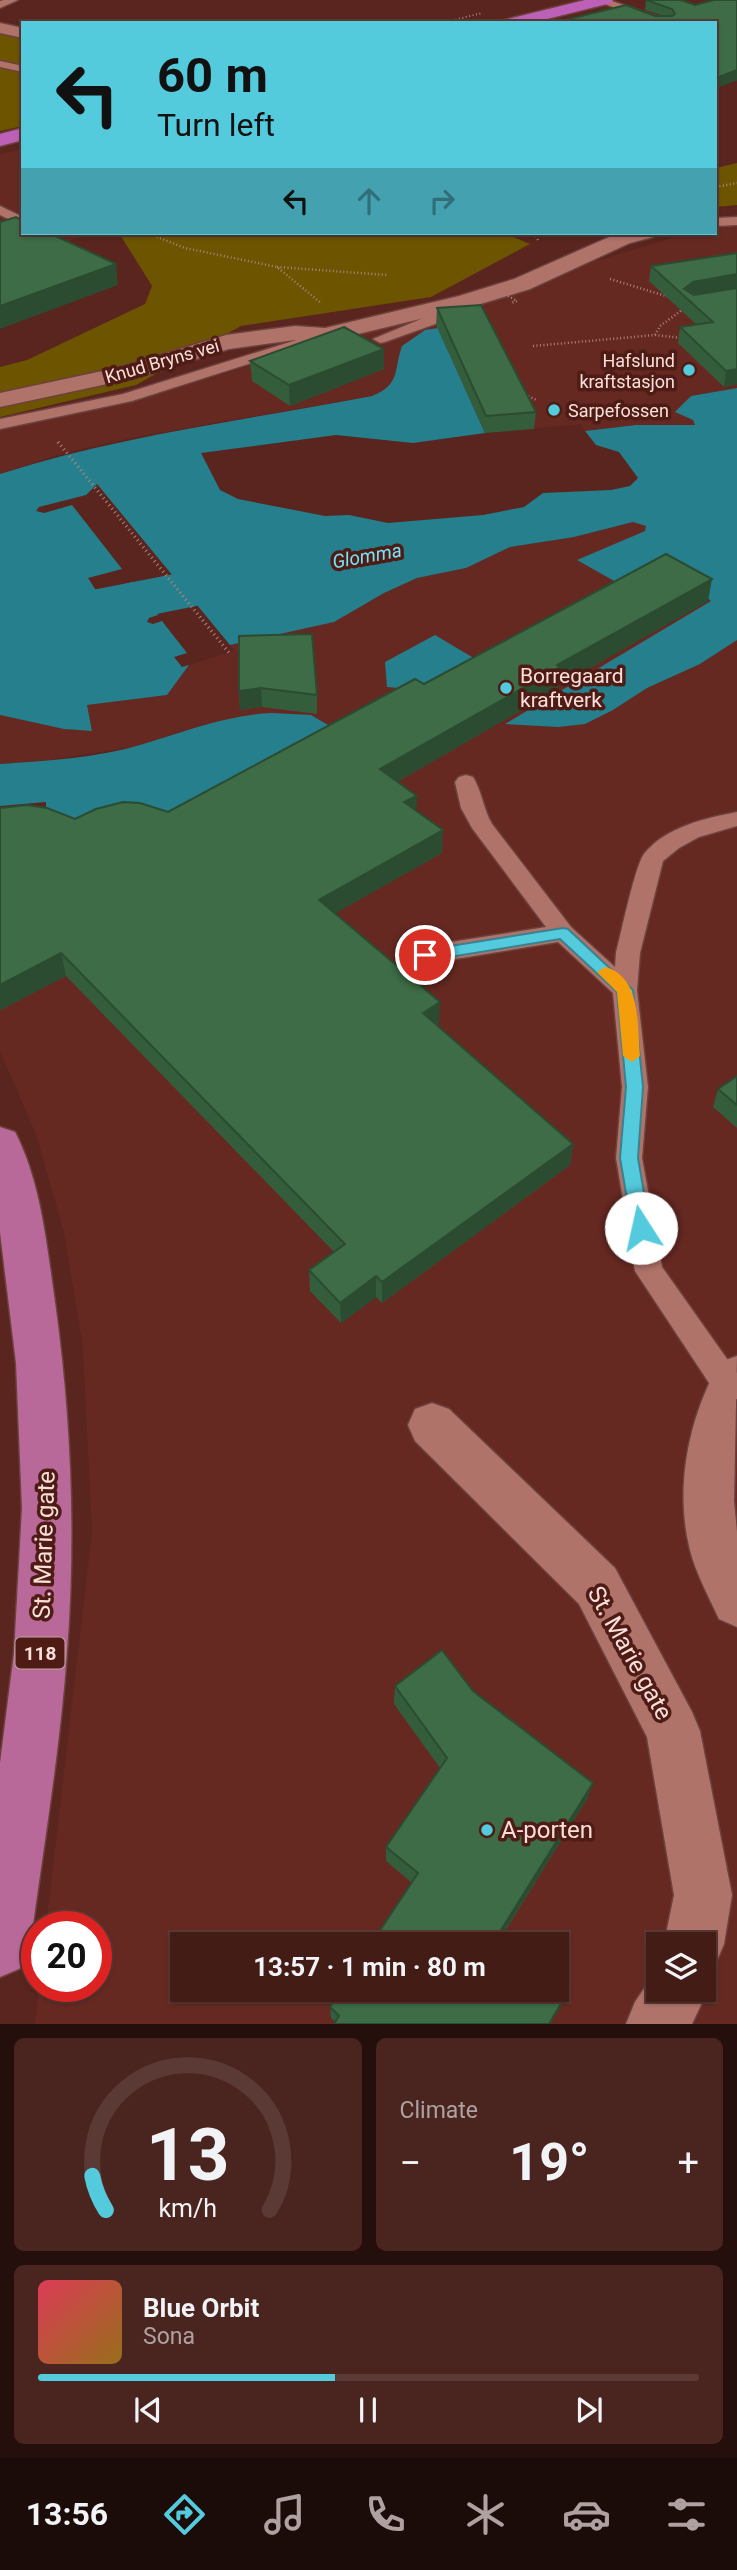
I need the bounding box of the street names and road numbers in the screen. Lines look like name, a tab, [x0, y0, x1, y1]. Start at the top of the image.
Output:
street label: Knud Bryns vei	[102, 335, 222, 387]
street label: St. Marie gate	[27, 1470, 61, 1620]
street label: St. Marie gate	[582, 1581, 678, 1725]
road number: 118	[16, 1638, 64, 1668]

